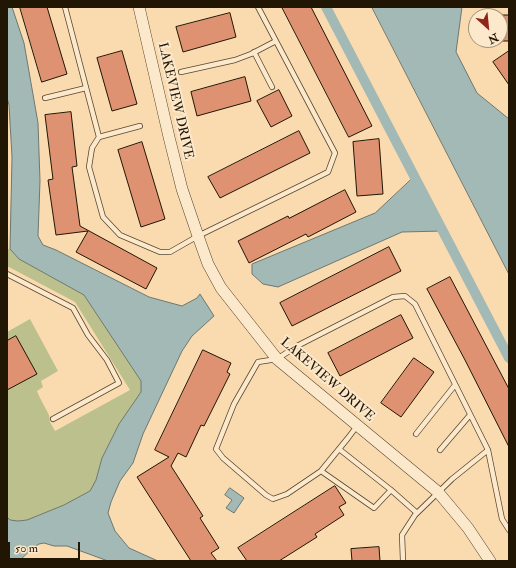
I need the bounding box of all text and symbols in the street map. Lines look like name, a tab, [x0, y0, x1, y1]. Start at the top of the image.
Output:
north arrow	[468, 8, 508, 48]
text: N	[486, 30, 501, 46]
street label: LAKEVIEW DRIVE	[154, 41, 196, 161]
street label: LAKEVIEW DRIVE	[277, 335, 377, 425]
scale bar	[10, 534, 82, 560]
text: 50 m	[15, 541, 38, 556]

